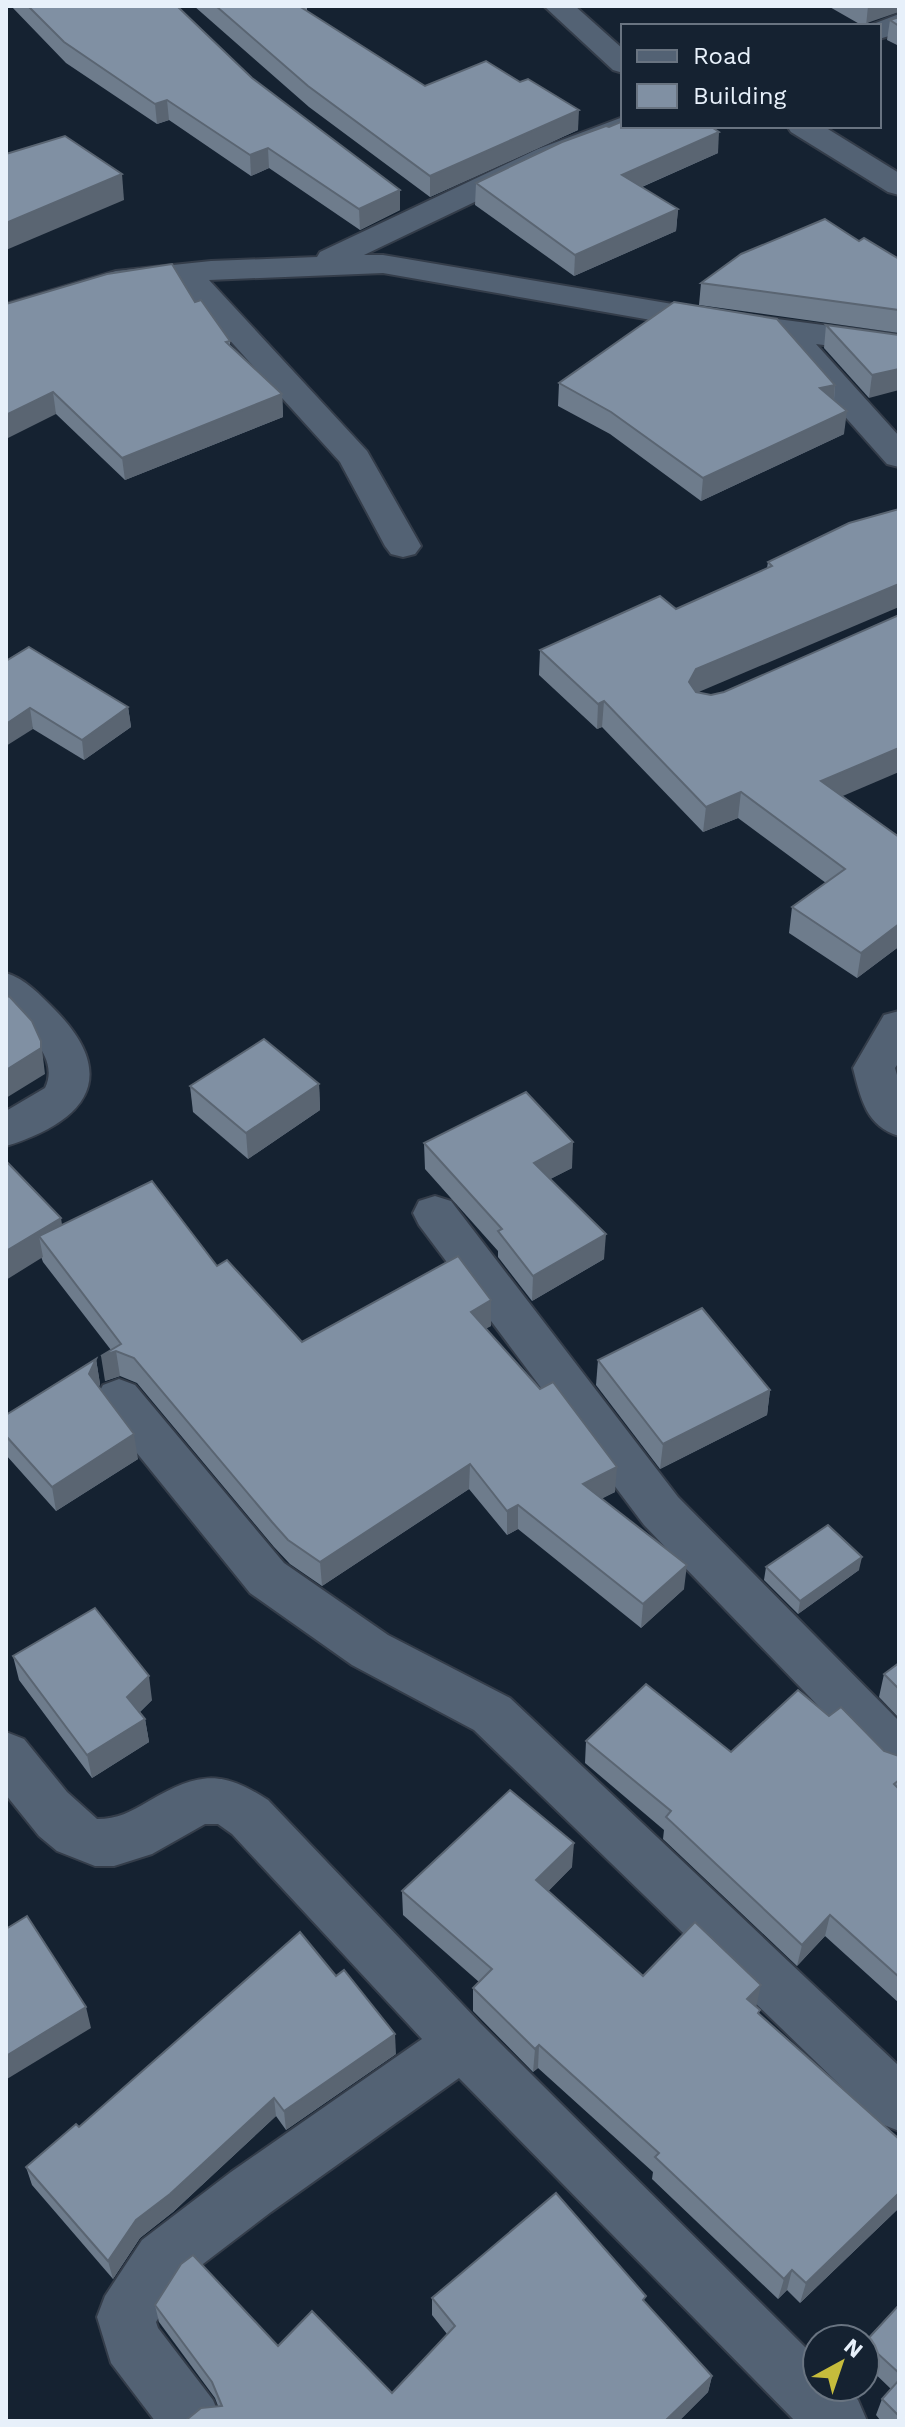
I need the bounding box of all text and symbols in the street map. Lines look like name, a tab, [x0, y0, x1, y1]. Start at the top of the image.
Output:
legend	[621, 24, 881, 128]
text: Road	[693, 42, 752, 70]
text: Building	[693, 82, 786, 110]
north arrow	[801, 2323, 881, 2403]
text: N	[839, 2333, 868, 2363]

